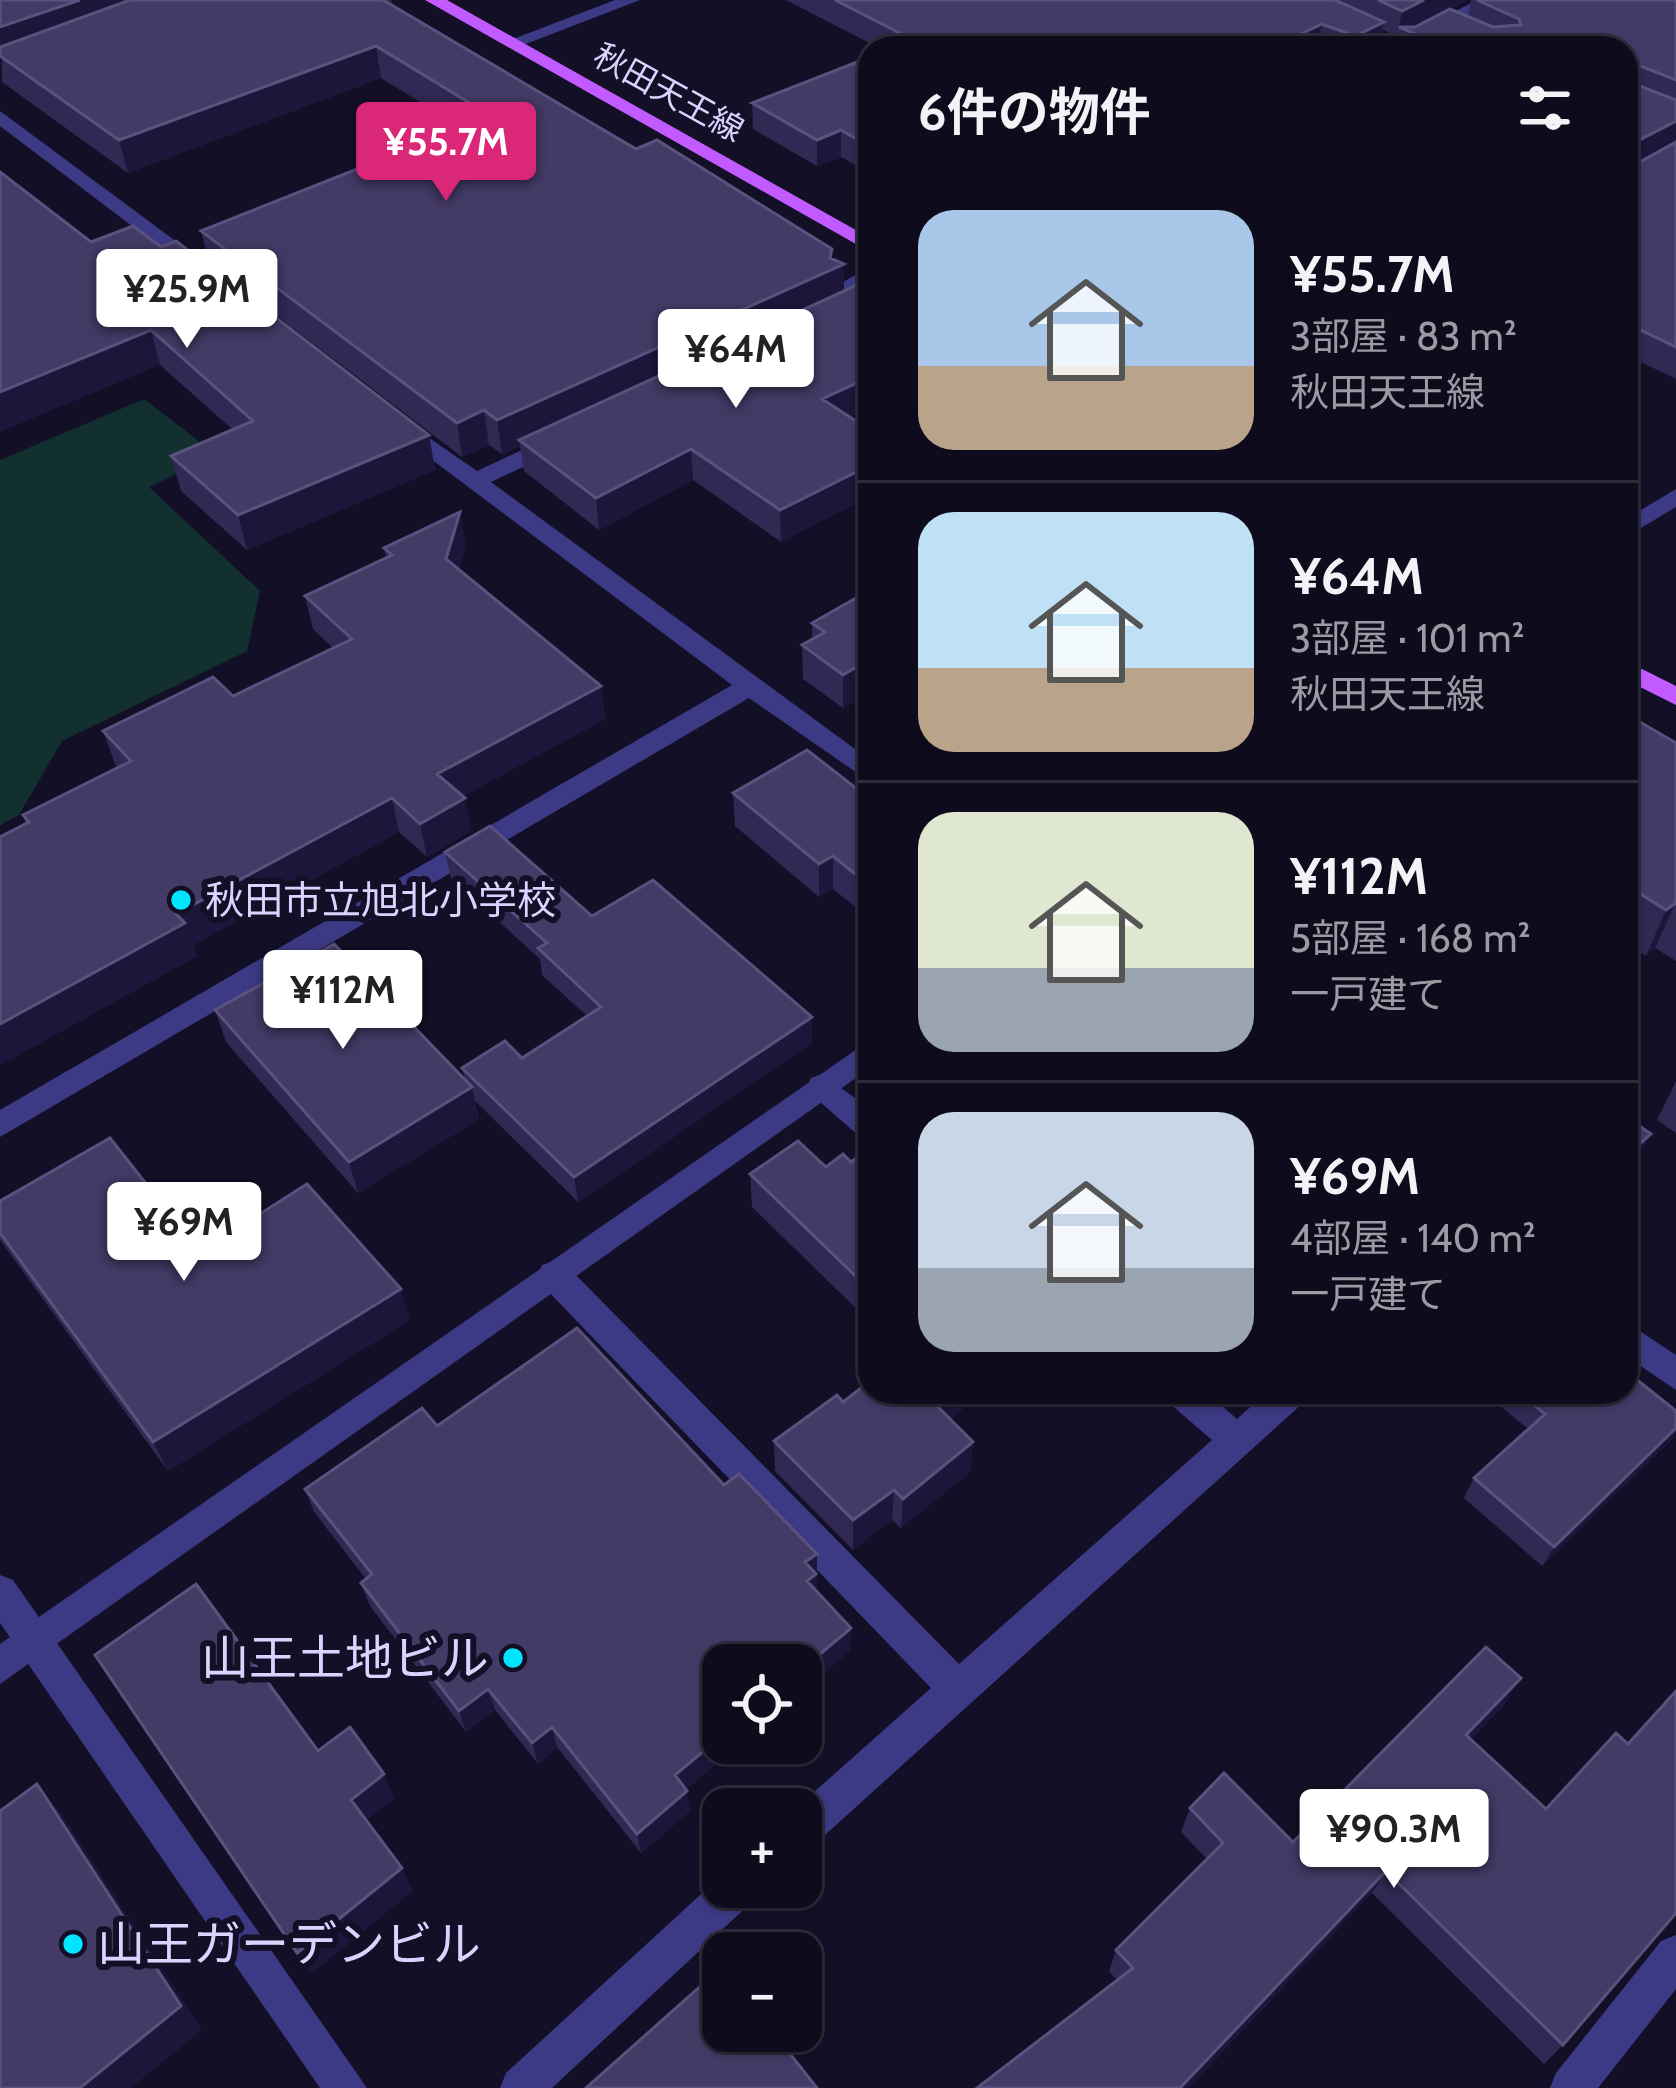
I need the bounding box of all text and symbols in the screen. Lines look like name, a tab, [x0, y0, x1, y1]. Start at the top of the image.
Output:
street label: 秋田天王線	[587, 35, 751, 149]
icon: filters	[1512, 75, 1578, 141]
text: 6件の物件	[918, 81, 1151, 143]
pin: ¥55.7M	[348, 102, 544, 204]
text: ¥55.7M	[383, 117, 509, 165]
text: ¥55.7M	[1290, 243, 1454, 305]
pin: ¥25.9M	[89, 249, 285, 351]
icon: home	[1014, 258, 1158, 402]
text: ¥25.9M	[123, 264, 251, 312]
pin: ¥64M	[665, 309, 807, 411]
text: 3部屋 · 83 m²	[1290, 312, 1517, 360]
text: ¥64M	[685, 324, 787, 372]
text: 秋田天王線	[1290, 368, 1485, 416]
text: ¥64M	[1290, 545, 1424, 607]
icon: home	[1014, 560, 1158, 704]
text: 3部屋 · 101 m²	[1290, 614, 1525, 662]
text: 秋田天王線	[1290, 670, 1485, 718]
text: ¥112M	[1290, 845, 1428, 907]
icon: home	[1014, 860, 1158, 1004]
place label: 秋田市立旭北小学校	[205, 876, 556, 924]
marker: 秋田市立旭北小学校	[168, 887, 194, 913]
text: 5部屋 · 168 m²	[1290, 914, 1530, 962]
pin: ¥112M	[259, 950, 427, 1052]
text: ¥112M	[290, 965, 396, 1013]
text: 一戸建て	[1290, 970, 1446, 1018]
text: ¥69M	[1290, 1145, 1420, 1207]
icon: home	[1014, 1160, 1158, 1304]
pin: ¥69M	[113, 1182, 255, 1284]
text: ¥69M	[134, 1197, 234, 1245]
text: 4部屋 · 140 m²	[1290, 1214, 1536, 1262]
text: 一戸建て	[1290, 1270, 1446, 1318]
place label: 山王土地ビル	[201, 1629, 489, 1687]
map controls	[702, 1644, 822, 2052]
button: locate	[702, 1644, 822, 1764]
marker: 山王土地ビル	[500, 1645, 526, 1671]
button: +	[702, 1788, 822, 1908]
pin: ¥90.3M	[1296, 1789, 1492, 1891]
text: ¥90.3M	[1327, 1804, 1461, 1852]
place label: 山王ガーデンビル	[97, 1915, 481, 1973]
marker: 山王ガーデンビル	[60, 1931, 86, 1957]
button: −	[702, 1932, 822, 2052]

